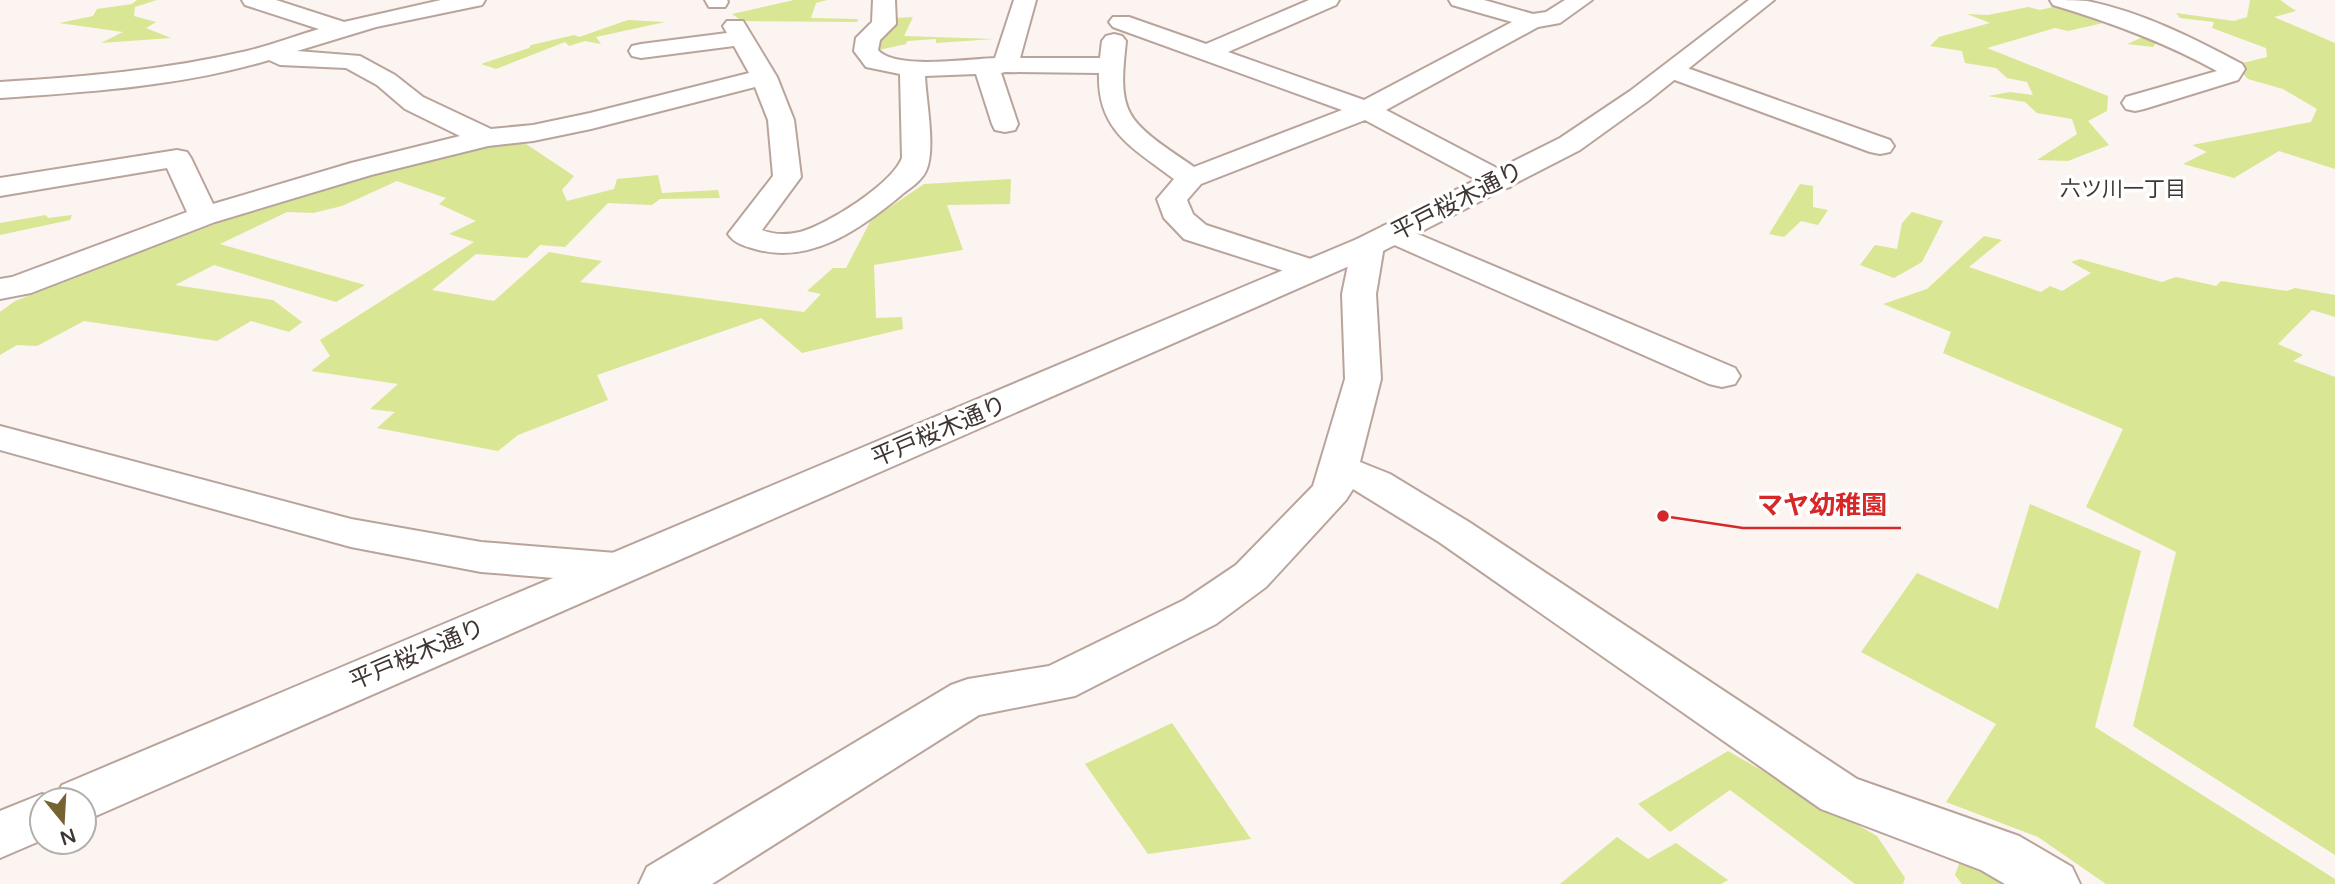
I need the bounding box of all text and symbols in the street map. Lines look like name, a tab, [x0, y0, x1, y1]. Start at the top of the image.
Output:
street label: 平戸桜木通り	[1386, 156, 1528, 247]
district label: 六ツ川一丁目	[2060, 177, 2186, 202]
street label: 平戸桜木通り	[867, 390, 1011, 473]
callout: マヤ幼稚園	[1743, 481, 1901, 528]
text: マヤ幼稚園	[1757, 490, 1887, 521]
street label: 平戸桜木通り	[345, 613, 489, 696]
north arrow	[28, 786, 98, 856]
text: N	[57, 823, 79, 849]

